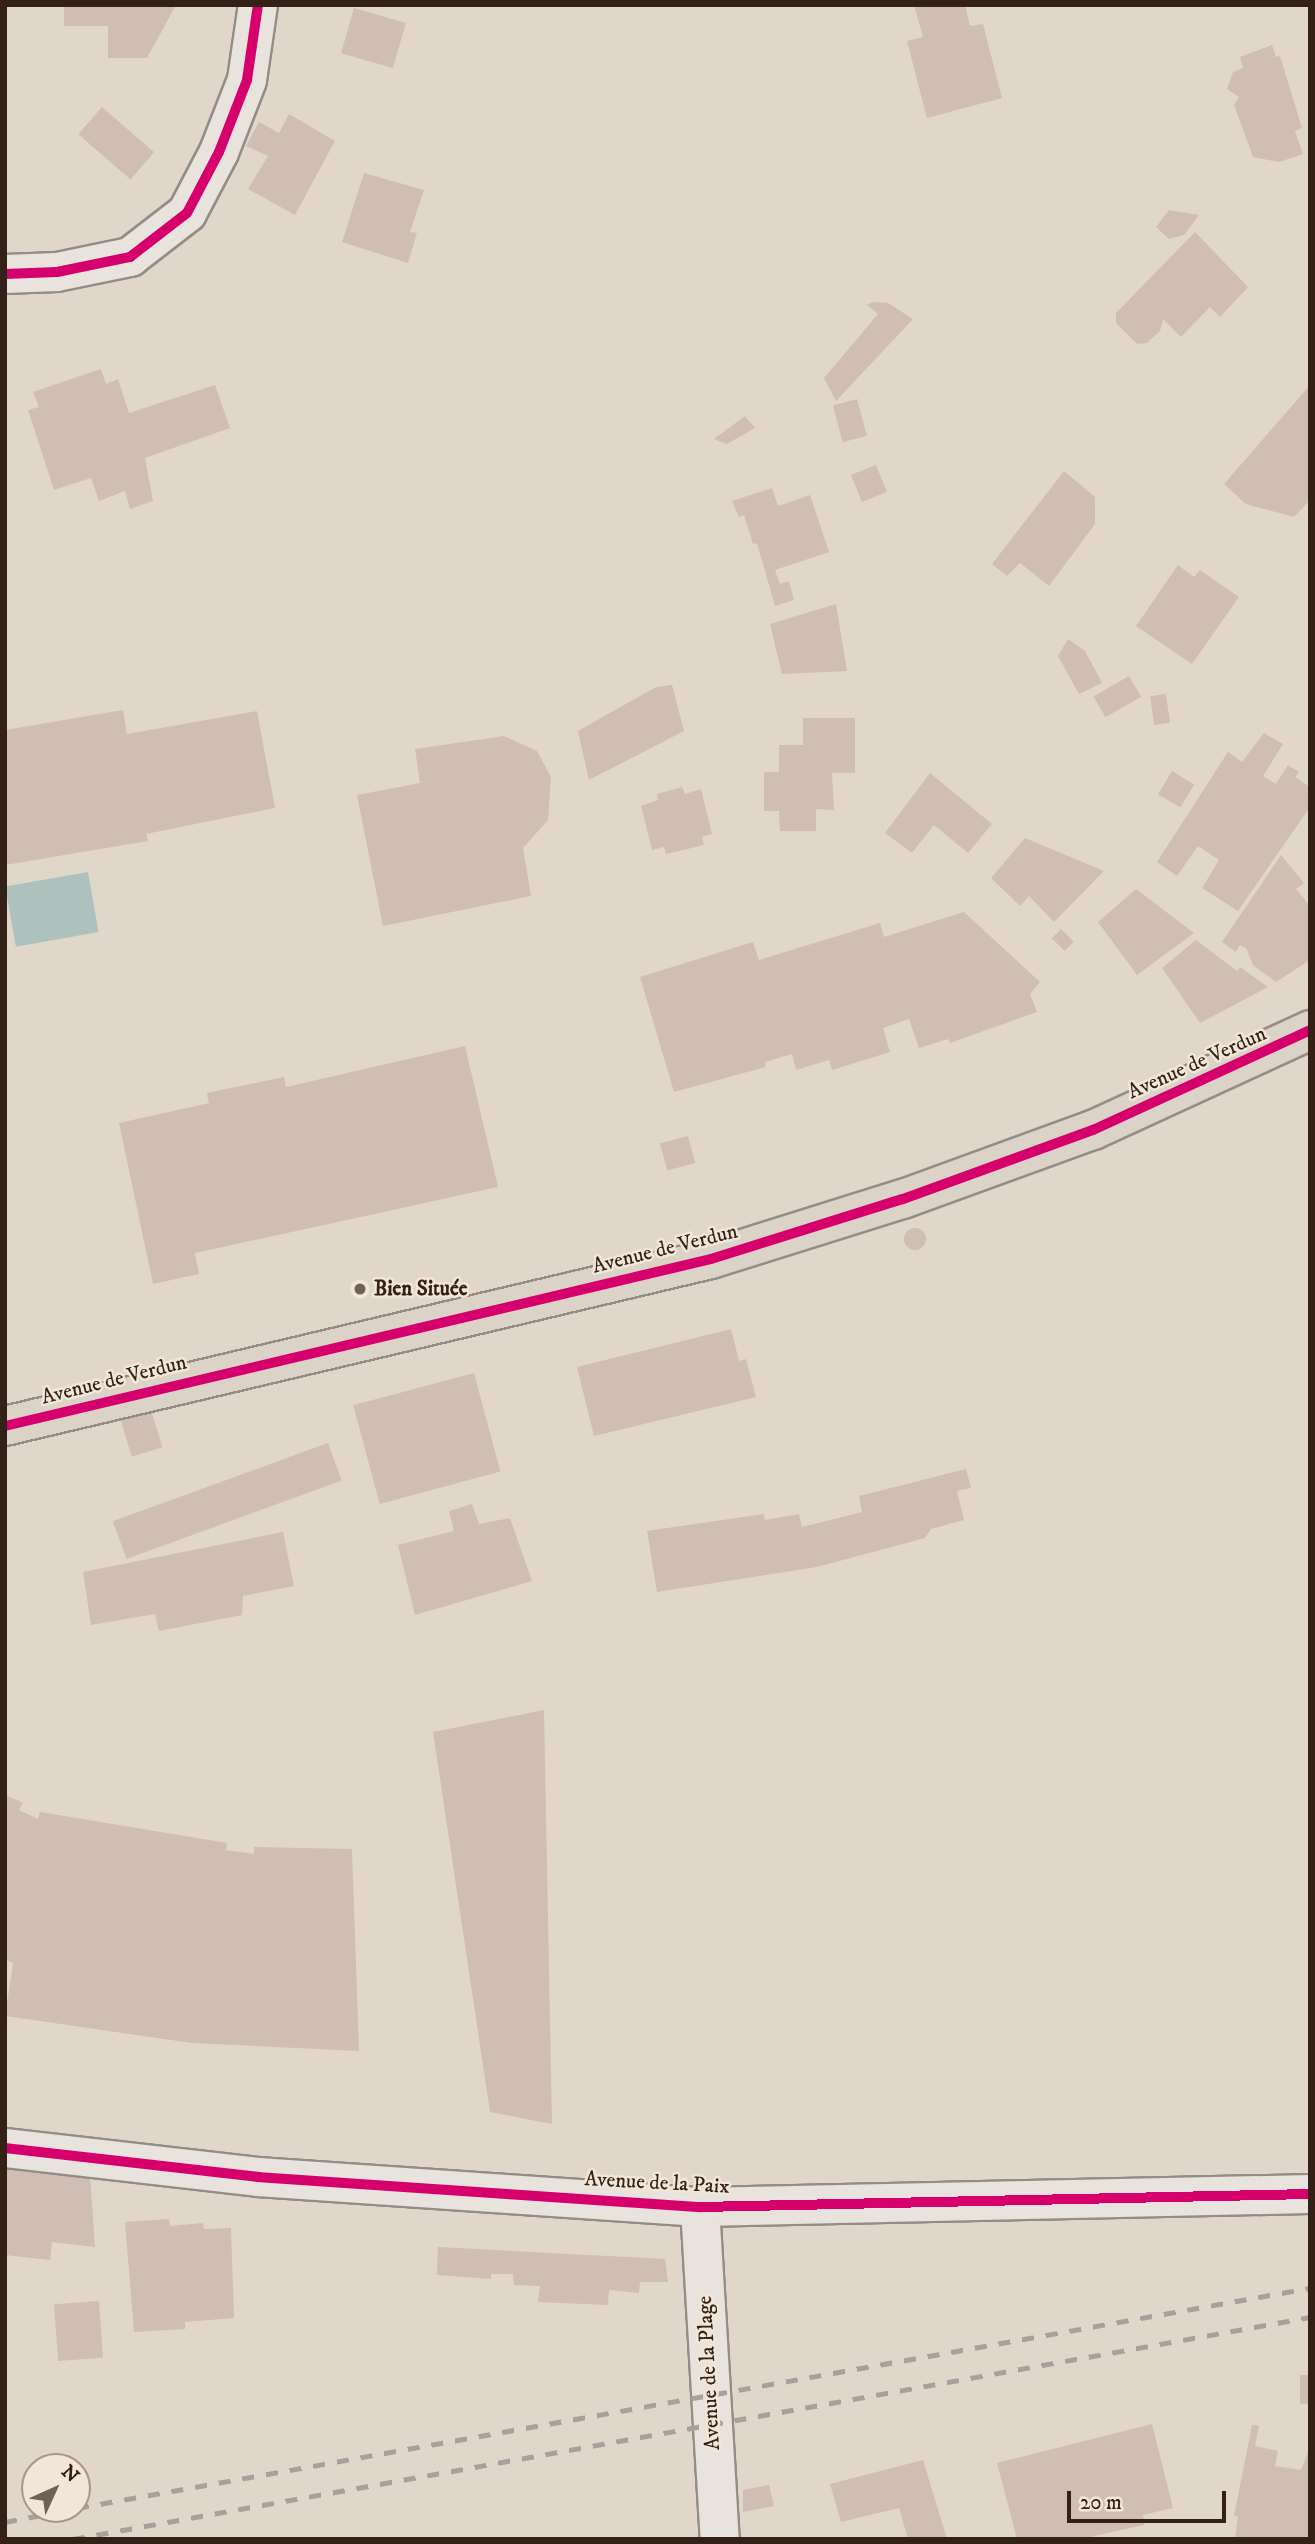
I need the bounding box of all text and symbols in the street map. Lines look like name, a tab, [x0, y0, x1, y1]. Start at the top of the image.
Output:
street label: Avenue de Verdun	[1124, 1021, 1270, 1105]
street label: Avenue de Verdun	[590, 1219, 740, 1279]
place label: Bien Située	[374, 1276, 467, 1302]
marker: Bien Située	[352, 1281, 368, 1297]
street label: Avenue de Verdun	[39, 1350, 189, 1410]
street label: Avenue de la Paix	[584, 2167, 730, 2199]
street label: Avenue de la Plage	[692, 2295, 726, 2451]
north arrow	[21, 2453, 91, 2523]
text: N	[56, 2461, 83, 2488]
scale bar	[1070, 2478, 1229, 2522]
text: 20 m	[1080, 2490, 1122, 2516]

